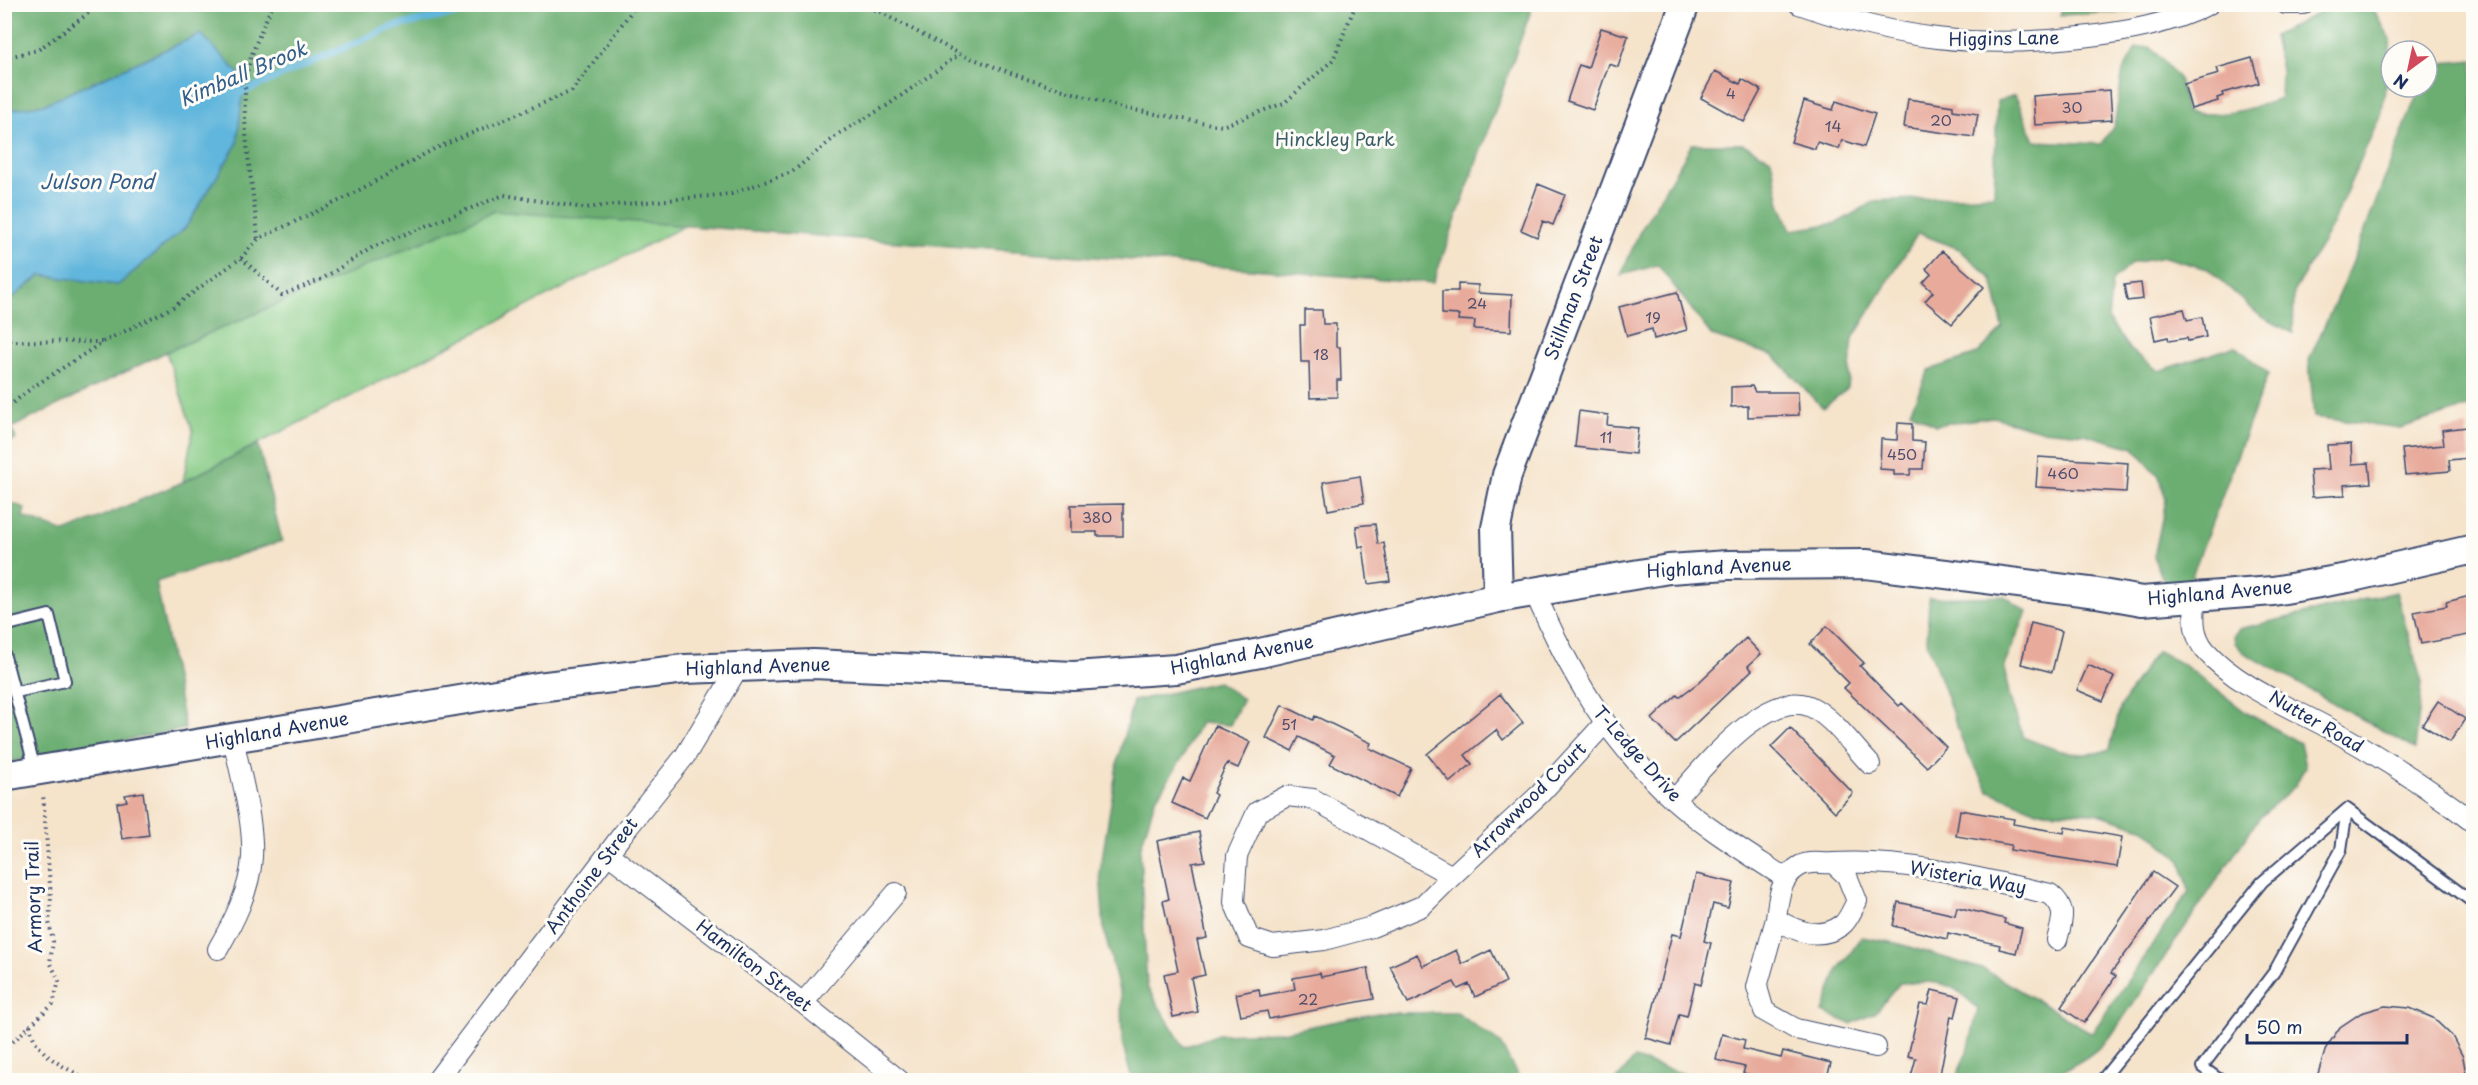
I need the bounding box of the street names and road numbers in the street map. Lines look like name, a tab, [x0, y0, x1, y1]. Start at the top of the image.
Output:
street label: Higgins Lane	[1948, 23, 2060, 52]
street label: Stillman Street	[1536, 231, 1609, 364]
street label: Highland Avenue	[1646, 549, 1792, 584]
street label: Highland Avenue	[2146, 572, 2293, 611]
street label: Highland Avenue	[1168, 626, 1316, 681]
street label: Highland Avenue	[685, 649, 831, 682]
street label: Nutter Road	[2264, 683, 2369, 759]
street label: T-Ledge Drive	[1588, 699, 1689, 807]
street label: Highland Avenue	[203, 704, 351, 755]
street label: Arrowwood Court	[1464, 735, 1592, 863]
street label: Anthoine Street	[538, 811, 644, 939]
street label: Armory Trail	[17, 840, 48, 954]
street label: Wisteria Way	[1908, 853, 2029, 900]
street label: Hamilton Street	[691, 912, 819, 1017]

